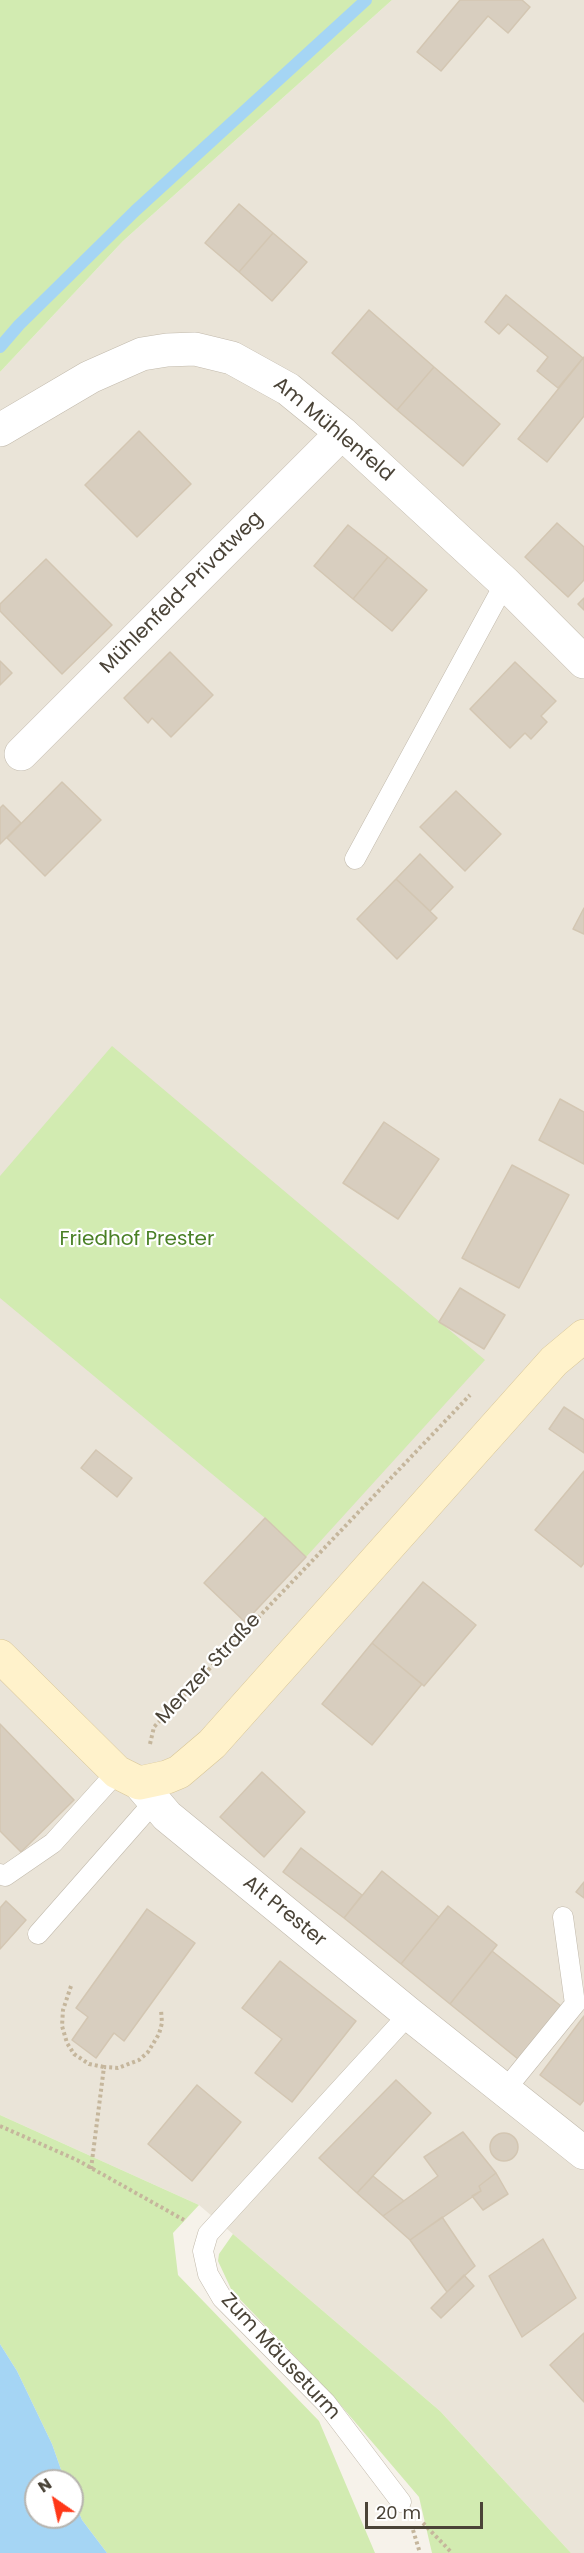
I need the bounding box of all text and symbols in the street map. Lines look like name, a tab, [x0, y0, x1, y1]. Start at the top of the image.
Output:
street label: Am Mühlenfeld	[268, 373, 398, 487]
street label: Mühlenfeld-Privatweg	[96, 507, 268, 679]
park label: Friedhof Prester	[60, 1228, 214, 1252]
street label: Menzer Straße	[152, 1609, 266, 1729]
street label: Alt Prester	[238, 1871, 330, 1953]
street label: Zum Mäuseturm	[215, 2289, 345, 2425]
north arrow	[24, 2469, 84, 2529]
text: N	[33, 2472, 56, 2498]
scale bar	[368, 2490, 486, 2528]
text: 20 m	[376, 2500, 421, 2525]

